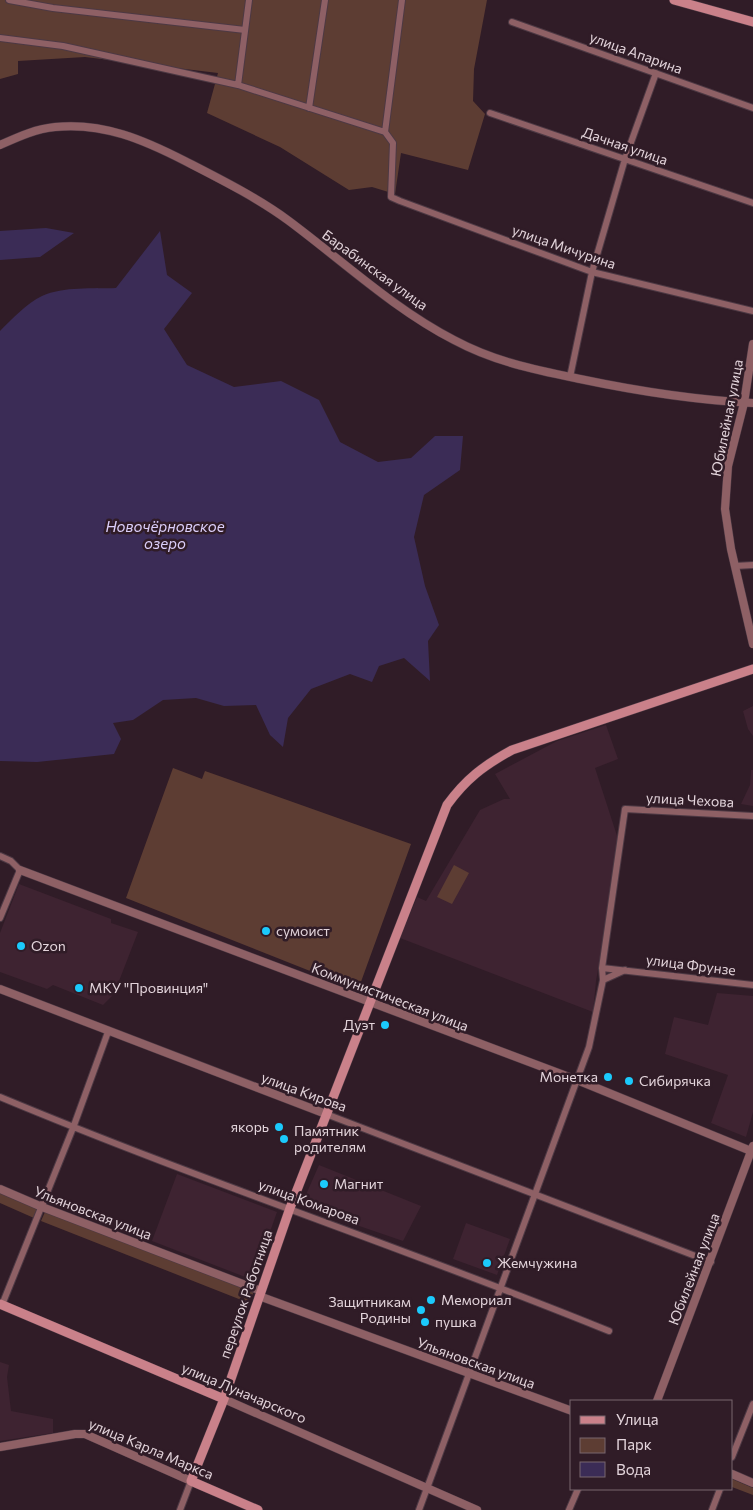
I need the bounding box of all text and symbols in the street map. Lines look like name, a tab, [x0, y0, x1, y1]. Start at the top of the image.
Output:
street label: улица Апарина	[588, 28, 685, 77]
street label: Дачная улица	[580, 123, 670, 168]
street label: улица Мичурина	[510, 221, 618, 272]
street label: Барабинская улица	[319, 226, 431, 313]
street label: Юбилейная улица	[707, 358, 746, 478]
water label: Новочёрновское озеро	[105, 517, 225, 552]
street label: улица Чехова	[646, 789, 734, 810]
place label: сумоист	[276, 922, 330, 939]
marker: сумоист	[260, 925, 272, 937]
place label: Ozon	[31, 937, 66, 954]
marker: Ozon	[15, 940, 27, 952]
street label: улица Фрунзе	[645, 951, 737, 978]
street label: Коммунистическая улица	[309, 959, 471, 1034]
place label: МКУ "Провинция"	[89, 979, 208, 996]
marker: МКУ "Провинция"	[73, 982, 85, 994]
place label: Дуэт	[343, 1016, 375, 1033]
marker: Дуэт	[379, 1019, 391, 1031]
street label: улица Кирова	[259, 1068, 349, 1115]
place label: Монетка	[540, 1068, 598, 1085]
marker: Монетка	[602, 1071, 614, 1083]
place label: Сибирячка	[639, 1072, 711, 1089]
marker: Сибирячка	[623, 1075, 635, 1087]
place label: якорь	[231, 1118, 269, 1135]
marker: якорь	[273, 1121, 285, 1133]
place label: Памятник родителям	[294, 1122, 366, 1155]
marker: Памятник родителям	[278, 1133, 290, 1145]
street label: улица Комарова	[256, 1175, 362, 1228]
place label: Магнит	[334, 1175, 384, 1192]
marker: Магнит	[318, 1178, 330, 1190]
street label: Ульяновская улица	[32, 1182, 154, 1243]
street label: Юбилейная улица	[664, 1210, 723, 1327]
street label: переулок Работница	[216, 1227, 276, 1360]
place label: Жемчужина	[497, 1254, 577, 1271]
marker: Жемчужина	[481, 1257, 493, 1269]
place label: Мемориал	[441, 1291, 512, 1308]
place label: Защитникам Родины	[329, 1293, 411, 1326]
marker: Мемориал	[425, 1294, 437, 1306]
marker: Защитникам Родины	[415, 1304, 427, 1316]
place label: пушка	[435, 1313, 477, 1330]
marker: пушка	[419, 1316, 431, 1328]
street label: Ульяновская улица	[415, 1333, 538, 1392]
street label: улица Луначарского	[179, 1359, 309, 1426]
legend	[570, 1400, 733, 1490]
text: Улица	[616, 1410, 658, 1428]
street label: улица Карла Маркса	[86, 1415, 216, 1483]
text: Парк	[616, 1435, 652, 1453]
text: Вода	[616, 1460, 651, 1478]

